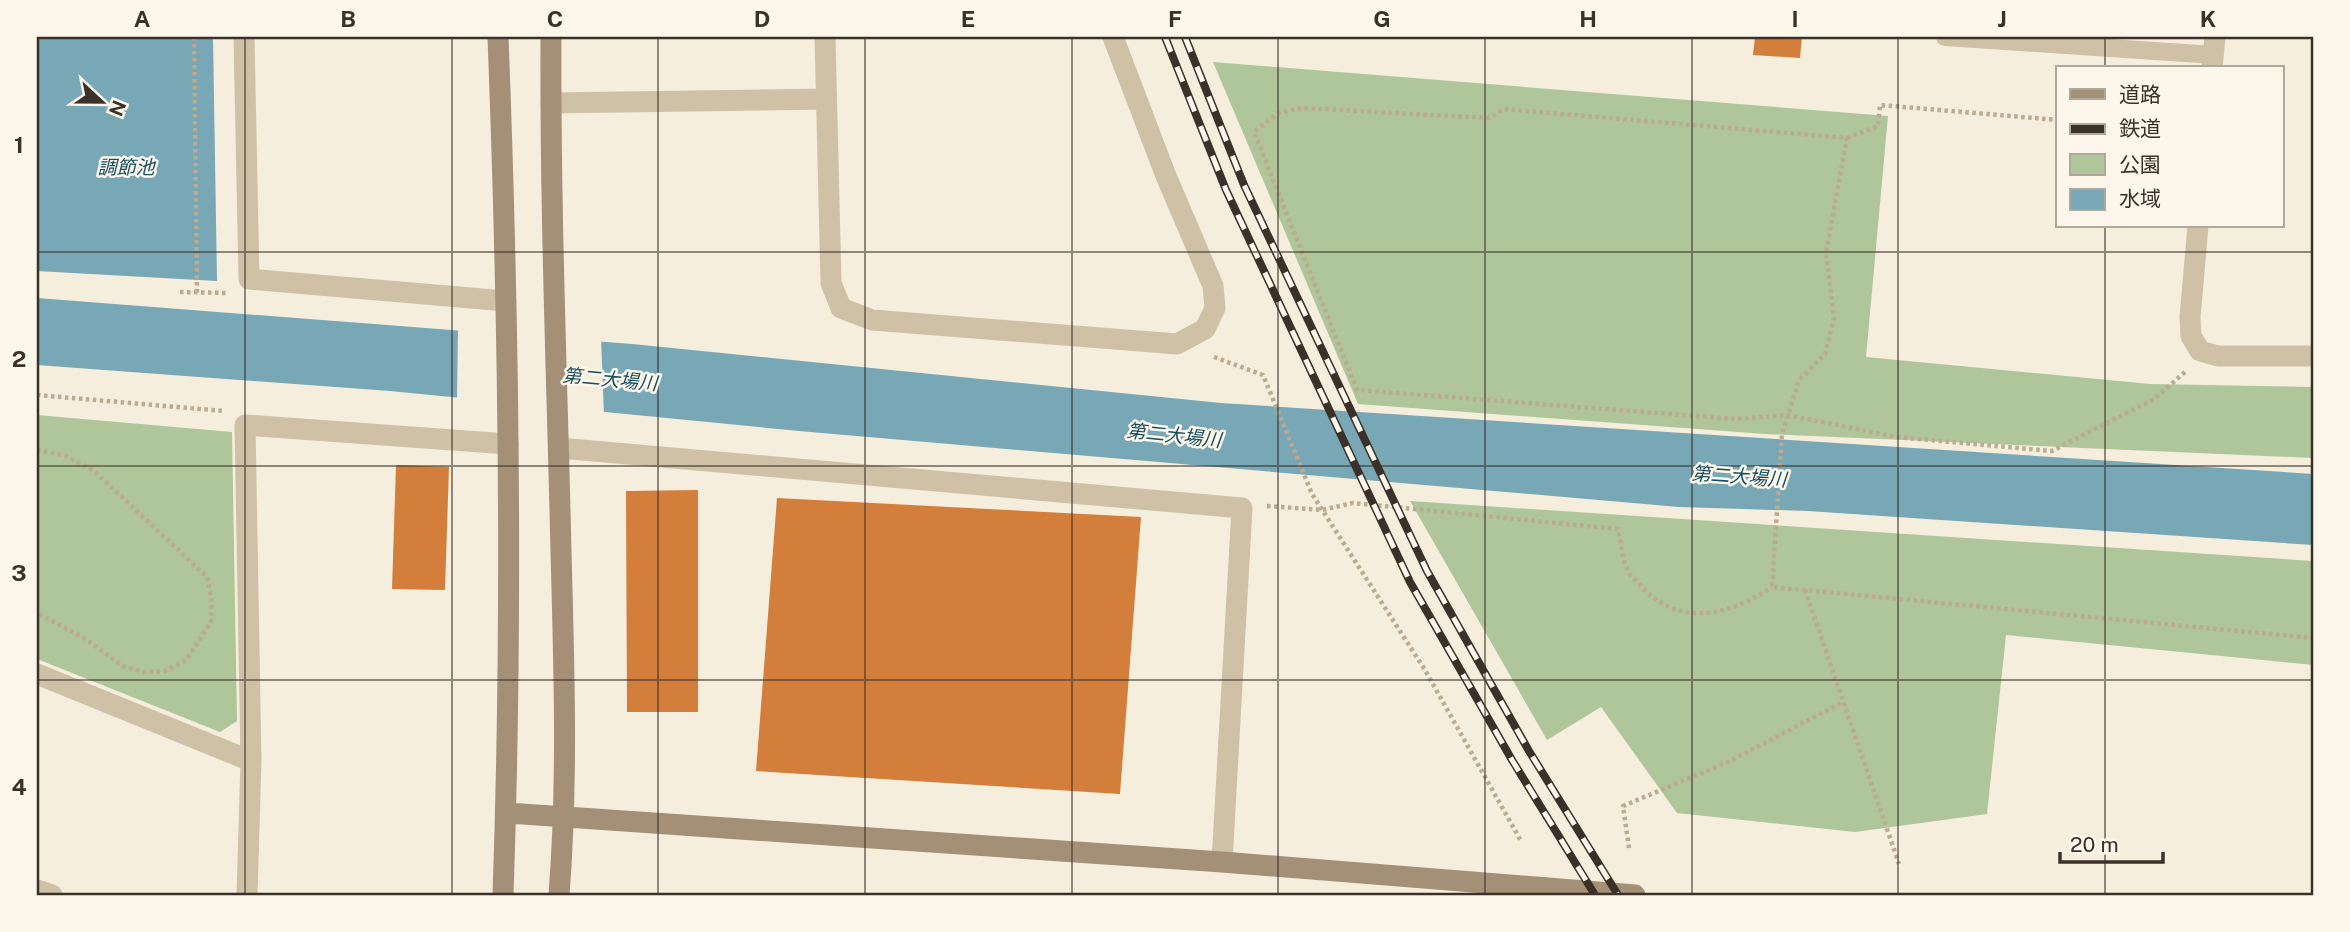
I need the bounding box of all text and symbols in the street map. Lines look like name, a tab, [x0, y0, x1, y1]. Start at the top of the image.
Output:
text: A	[134, 5, 151, 32]
text: B	[340, 5, 356, 32]
text: C	[547, 5, 563, 32]
text: D	[754, 5, 770, 32]
text: E	[961, 5, 975, 32]
text: F	[1168, 5, 1182, 32]
text: G	[1373, 5, 1391, 32]
text: H	[1579, 5, 1597, 32]
text: I	[1791, 5, 1799, 32]
text: J	[1997, 5, 2007, 32]
text: K	[2200, 5, 2216, 32]
north arrow	[66, 66, 136, 136]
legend	[2056, 66, 2284, 228]
text: 道路	[2119, 82, 2161, 107]
text: N	[105, 97, 131, 119]
text: 鉄道	[2119, 116, 2161, 141]
text: 1	[14, 131, 24, 158]
text: 公園	[2119, 152, 2161, 177]
water label: 調節池	[97, 156, 156, 178]
text: 水域	[2119, 186, 2161, 211]
text: 2	[12, 345, 26, 372]
water label: 第二大場川	[562, 364, 660, 394]
water label: 第二大場川	[1126, 419, 1224, 451]
water label: 第二大場川	[1691, 462, 1789, 490]
text: 3	[11, 559, 27, 586]
text: 4	[11, 773, 27, 800]
scale bar	[2060, 820, 2163, 864]
text: 20 m	[2070, 832, 2119, 857]

